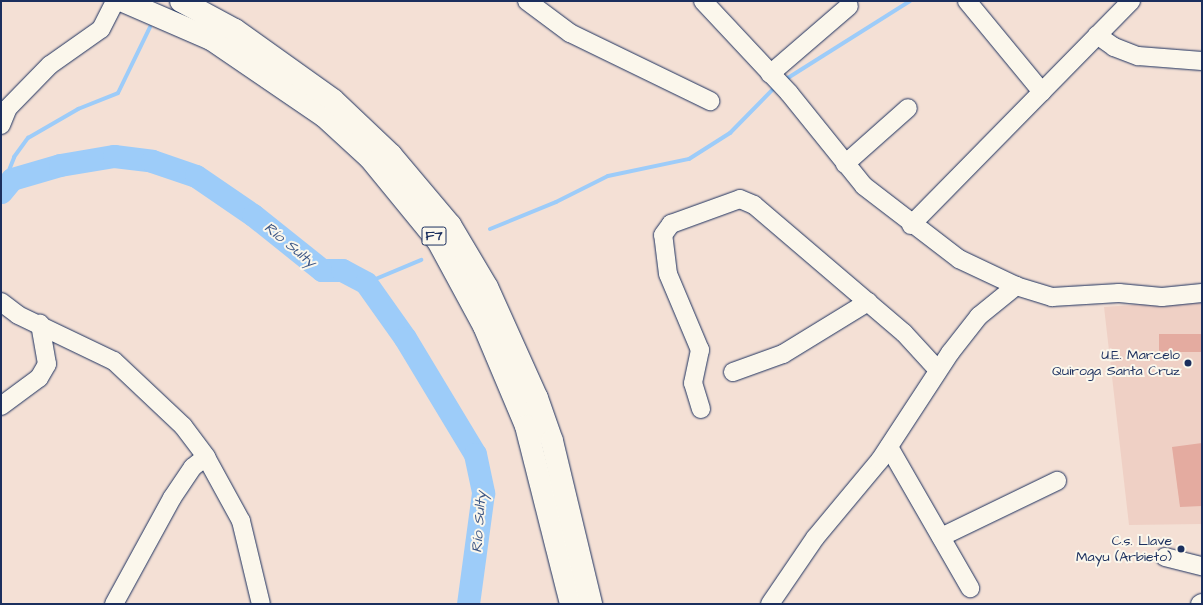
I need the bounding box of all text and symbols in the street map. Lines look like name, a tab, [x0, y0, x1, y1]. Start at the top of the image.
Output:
water label: Río Sulty	[261, 219, 319, 271]
road number: F7	[421, 225, 447, 247]
place label: U.E. Marcelo Quiroga Santa Cruz	[1052, 347, 1180, 380]
marker: U.E. Marcelo Quiroga Santa Cruz	[1183, 358, 1193, 368]
water label: Río Sulty	[468, 491, 490, 553]
place label: C.s. Llave Mayu (Arbieto)	[1076, 533, 1172, 566]
marker: C.s. Llave Mayu (Arbieto)	[1175, 543, 1187, 555]

